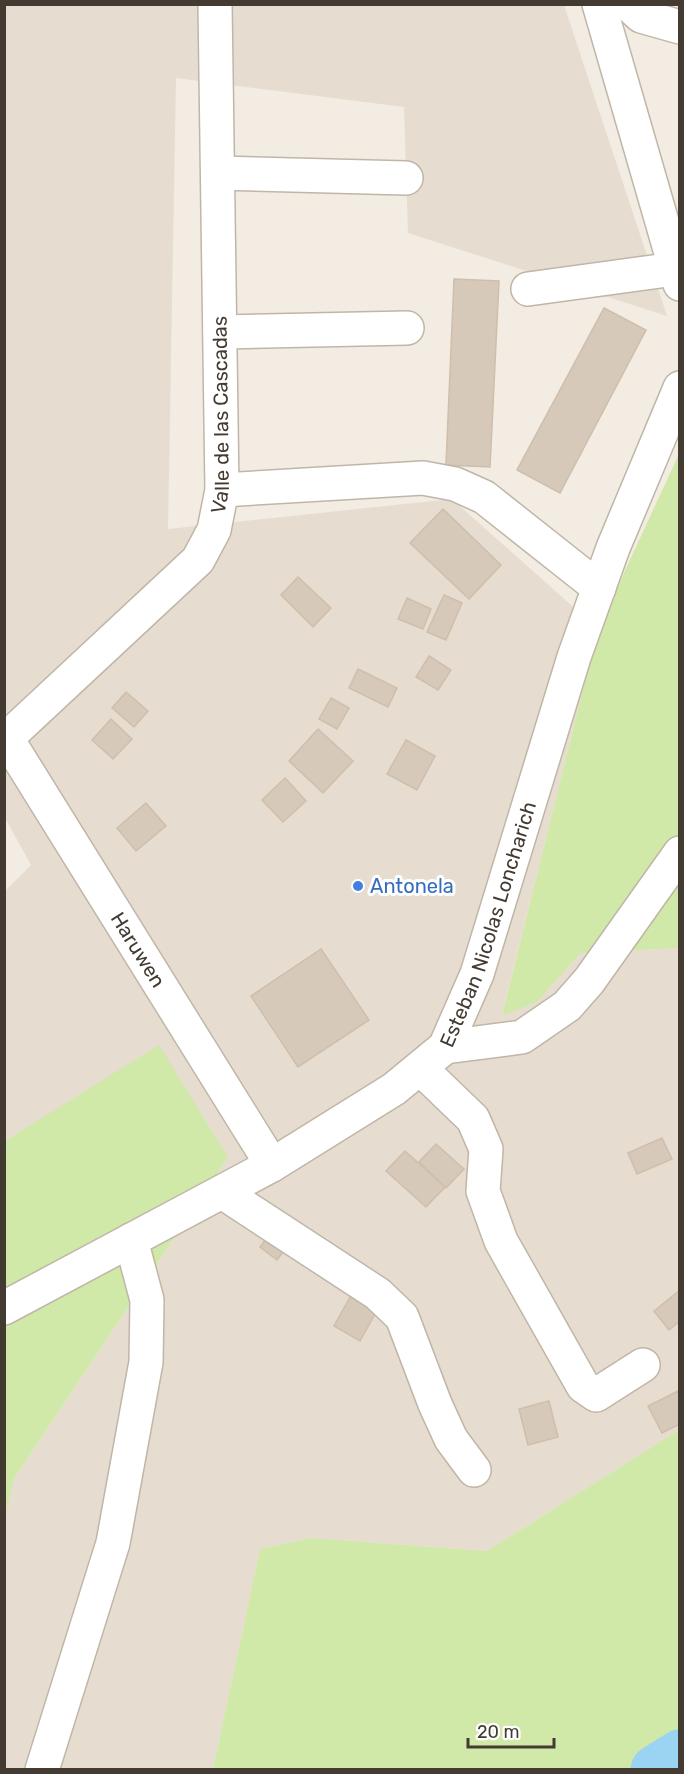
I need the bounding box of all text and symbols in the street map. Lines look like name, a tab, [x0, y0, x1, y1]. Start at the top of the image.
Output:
street label: Valle de las Cascadas	[206, 316, 234, 516]
street label: Esteban Nicolas Loncharich	[435, 798, 541, 1051]
place label: Antonela	[370, 874, 454, 898]
marker: Antonela	[351, 879, 365, 893]
street label: Haruwen	[106, 908, 171, 992]
scale bar	[468, 1711, 554, 1749]
text: 20 m	[477, 1721, 519, 1743]

